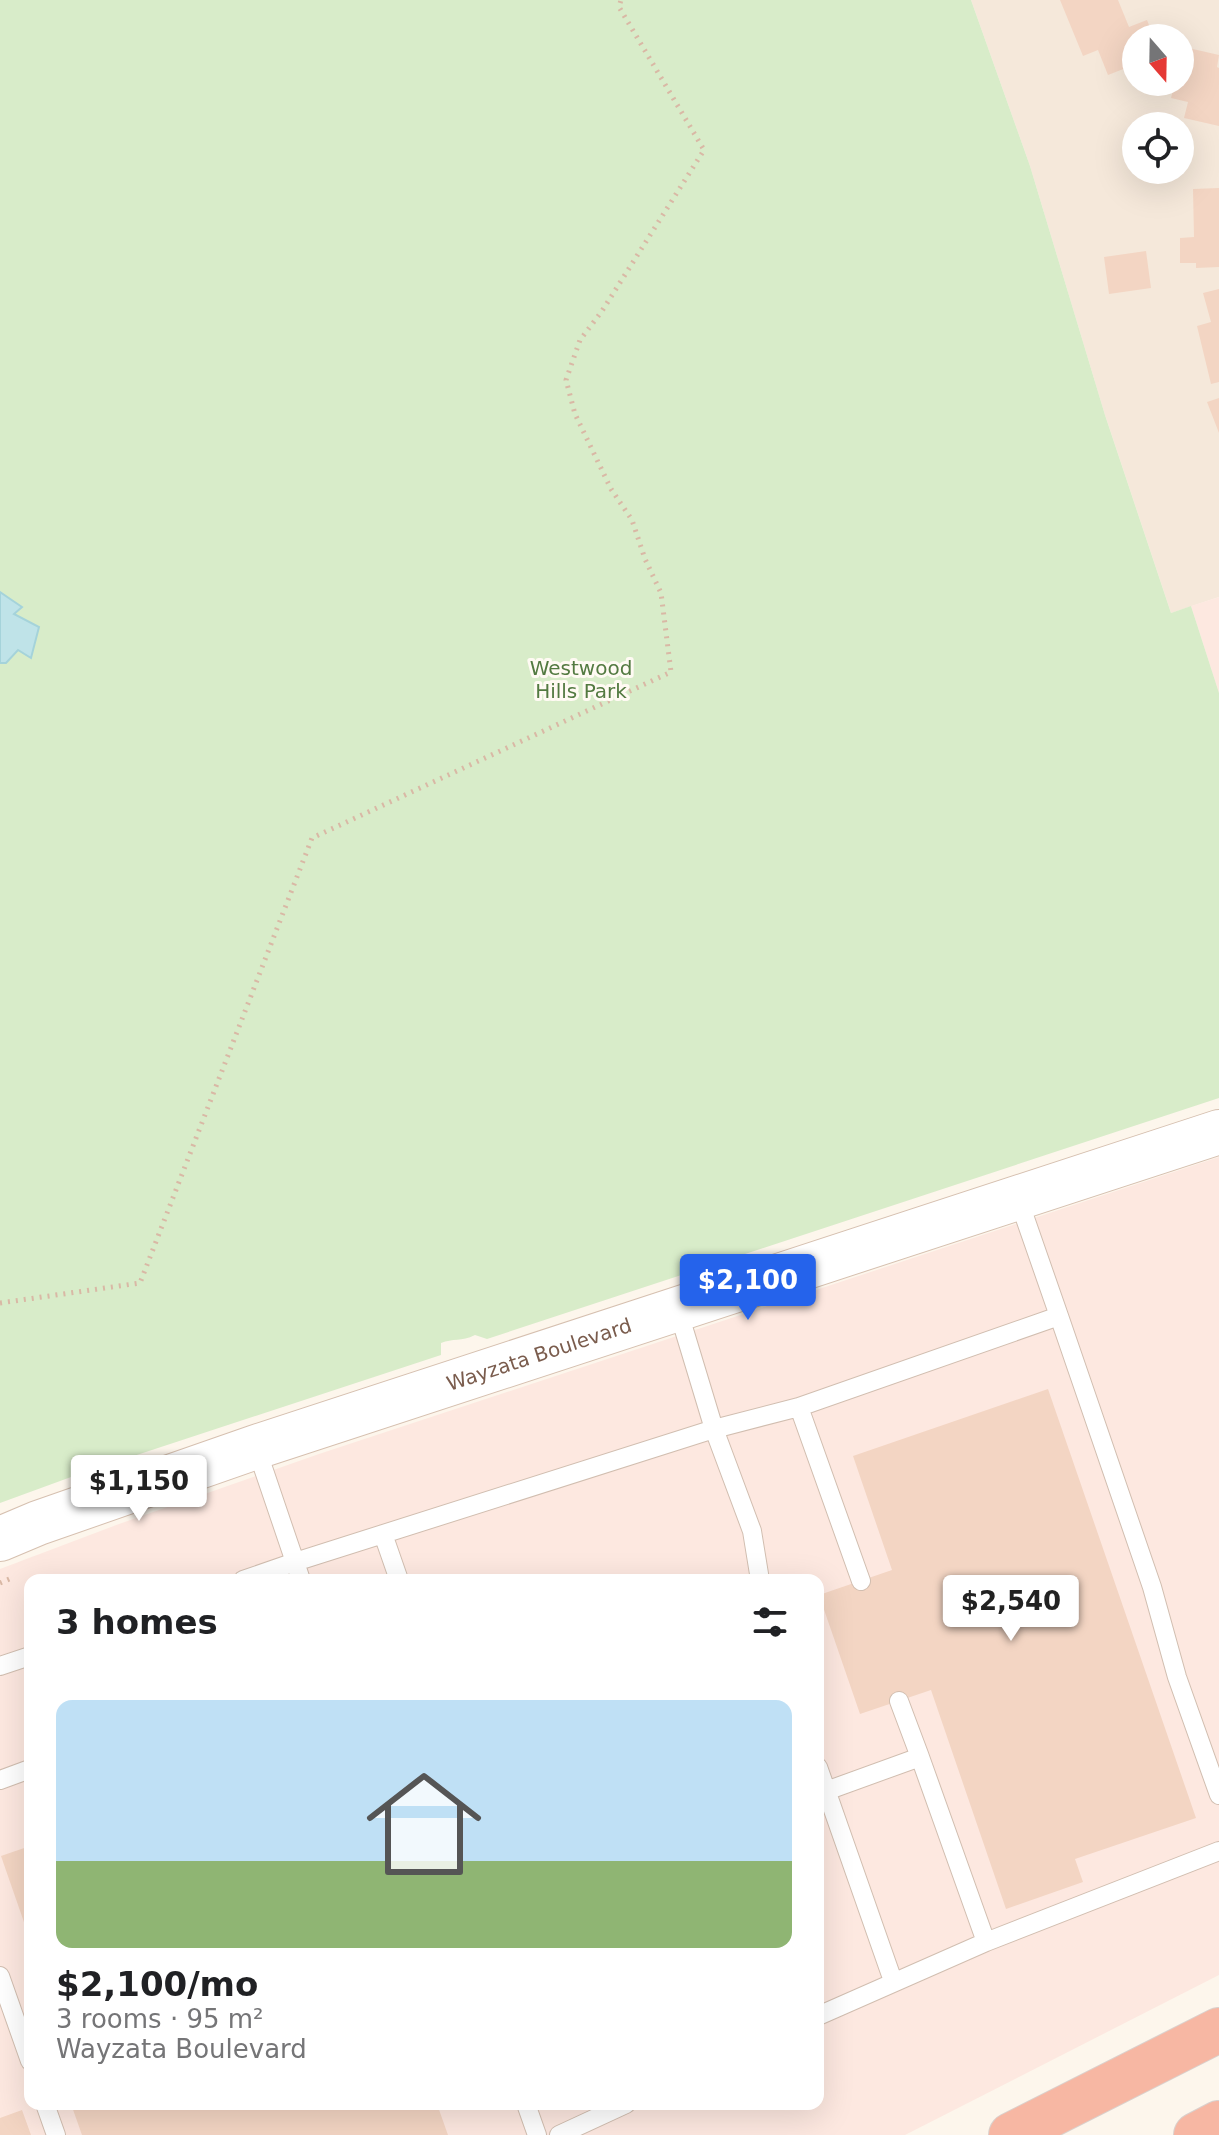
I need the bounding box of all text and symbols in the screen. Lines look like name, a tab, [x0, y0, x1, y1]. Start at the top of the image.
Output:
north arrow	[1122, 24, 1194, 96]
map controls	[1122, 24, 1194, 184]
button: locate	[1122, 112, 1194, 184]
park label: Westwood Hills Park	[530, 656, 632, 703]
pin: $2,100	[683, 1254, 813, 1322]
text: $2,100	[698, 1265, 798, 1295]
street label: Wayzata Boulevard	[444, 1313, 635, 1396]
pin: $1,150	[74, 1455, 204, 1523]
text: $1,150	[89, 1466, 189, 1496]
pin: $2,540	[946, 1575, 1076, 1643]
text: $2,540	[961, 1586, 1061, 1616]
icon: filters	[748, 1600, 792, 1644]
text: 3 homes	[56, 1602, 218, 1642]
icon: home	[352, 1752, 496, 1896]
text: $2,100/mo	[56, 1964, 258, 2004]
text: 3 rooms · 95 m²	[56, 2004, 264, 2034]
text: Wayzata Boulevard	[56, 2034, 307, 2064]

